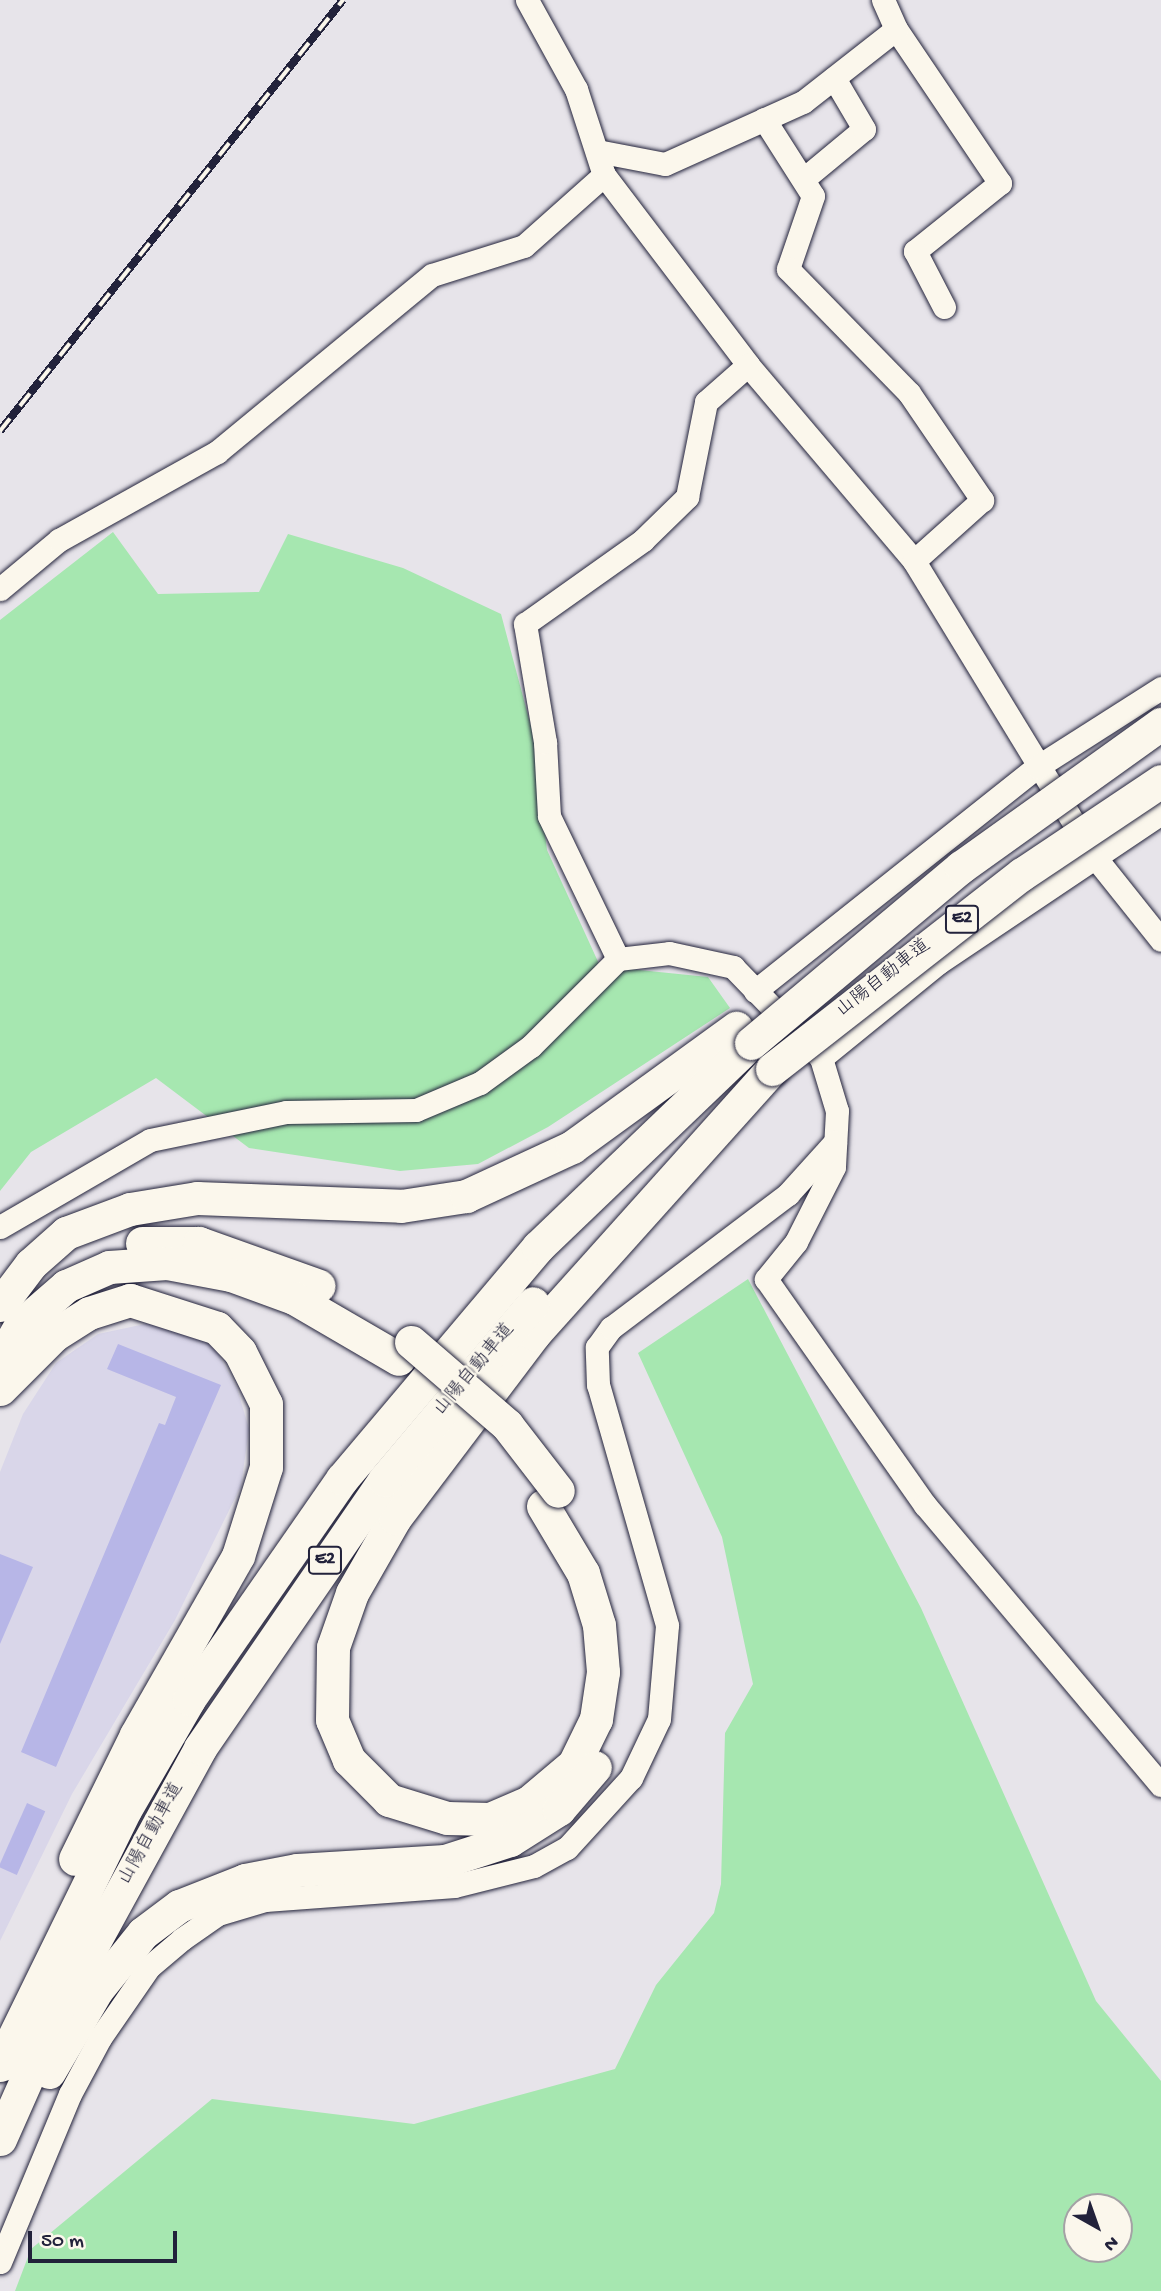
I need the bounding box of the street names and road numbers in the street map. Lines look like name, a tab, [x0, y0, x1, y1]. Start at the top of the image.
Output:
road number: E2	[944, 904, 979, 934]
street label: 山陽自動車道	[832, 935, 936, 1023]
street label: 山陽自動車道	[430, 1319, 520, 1421]
road number: E2	[308, 1546, 342, 1574]
street label: 山陽自動車道	[114, 1779, 190, 1889]

